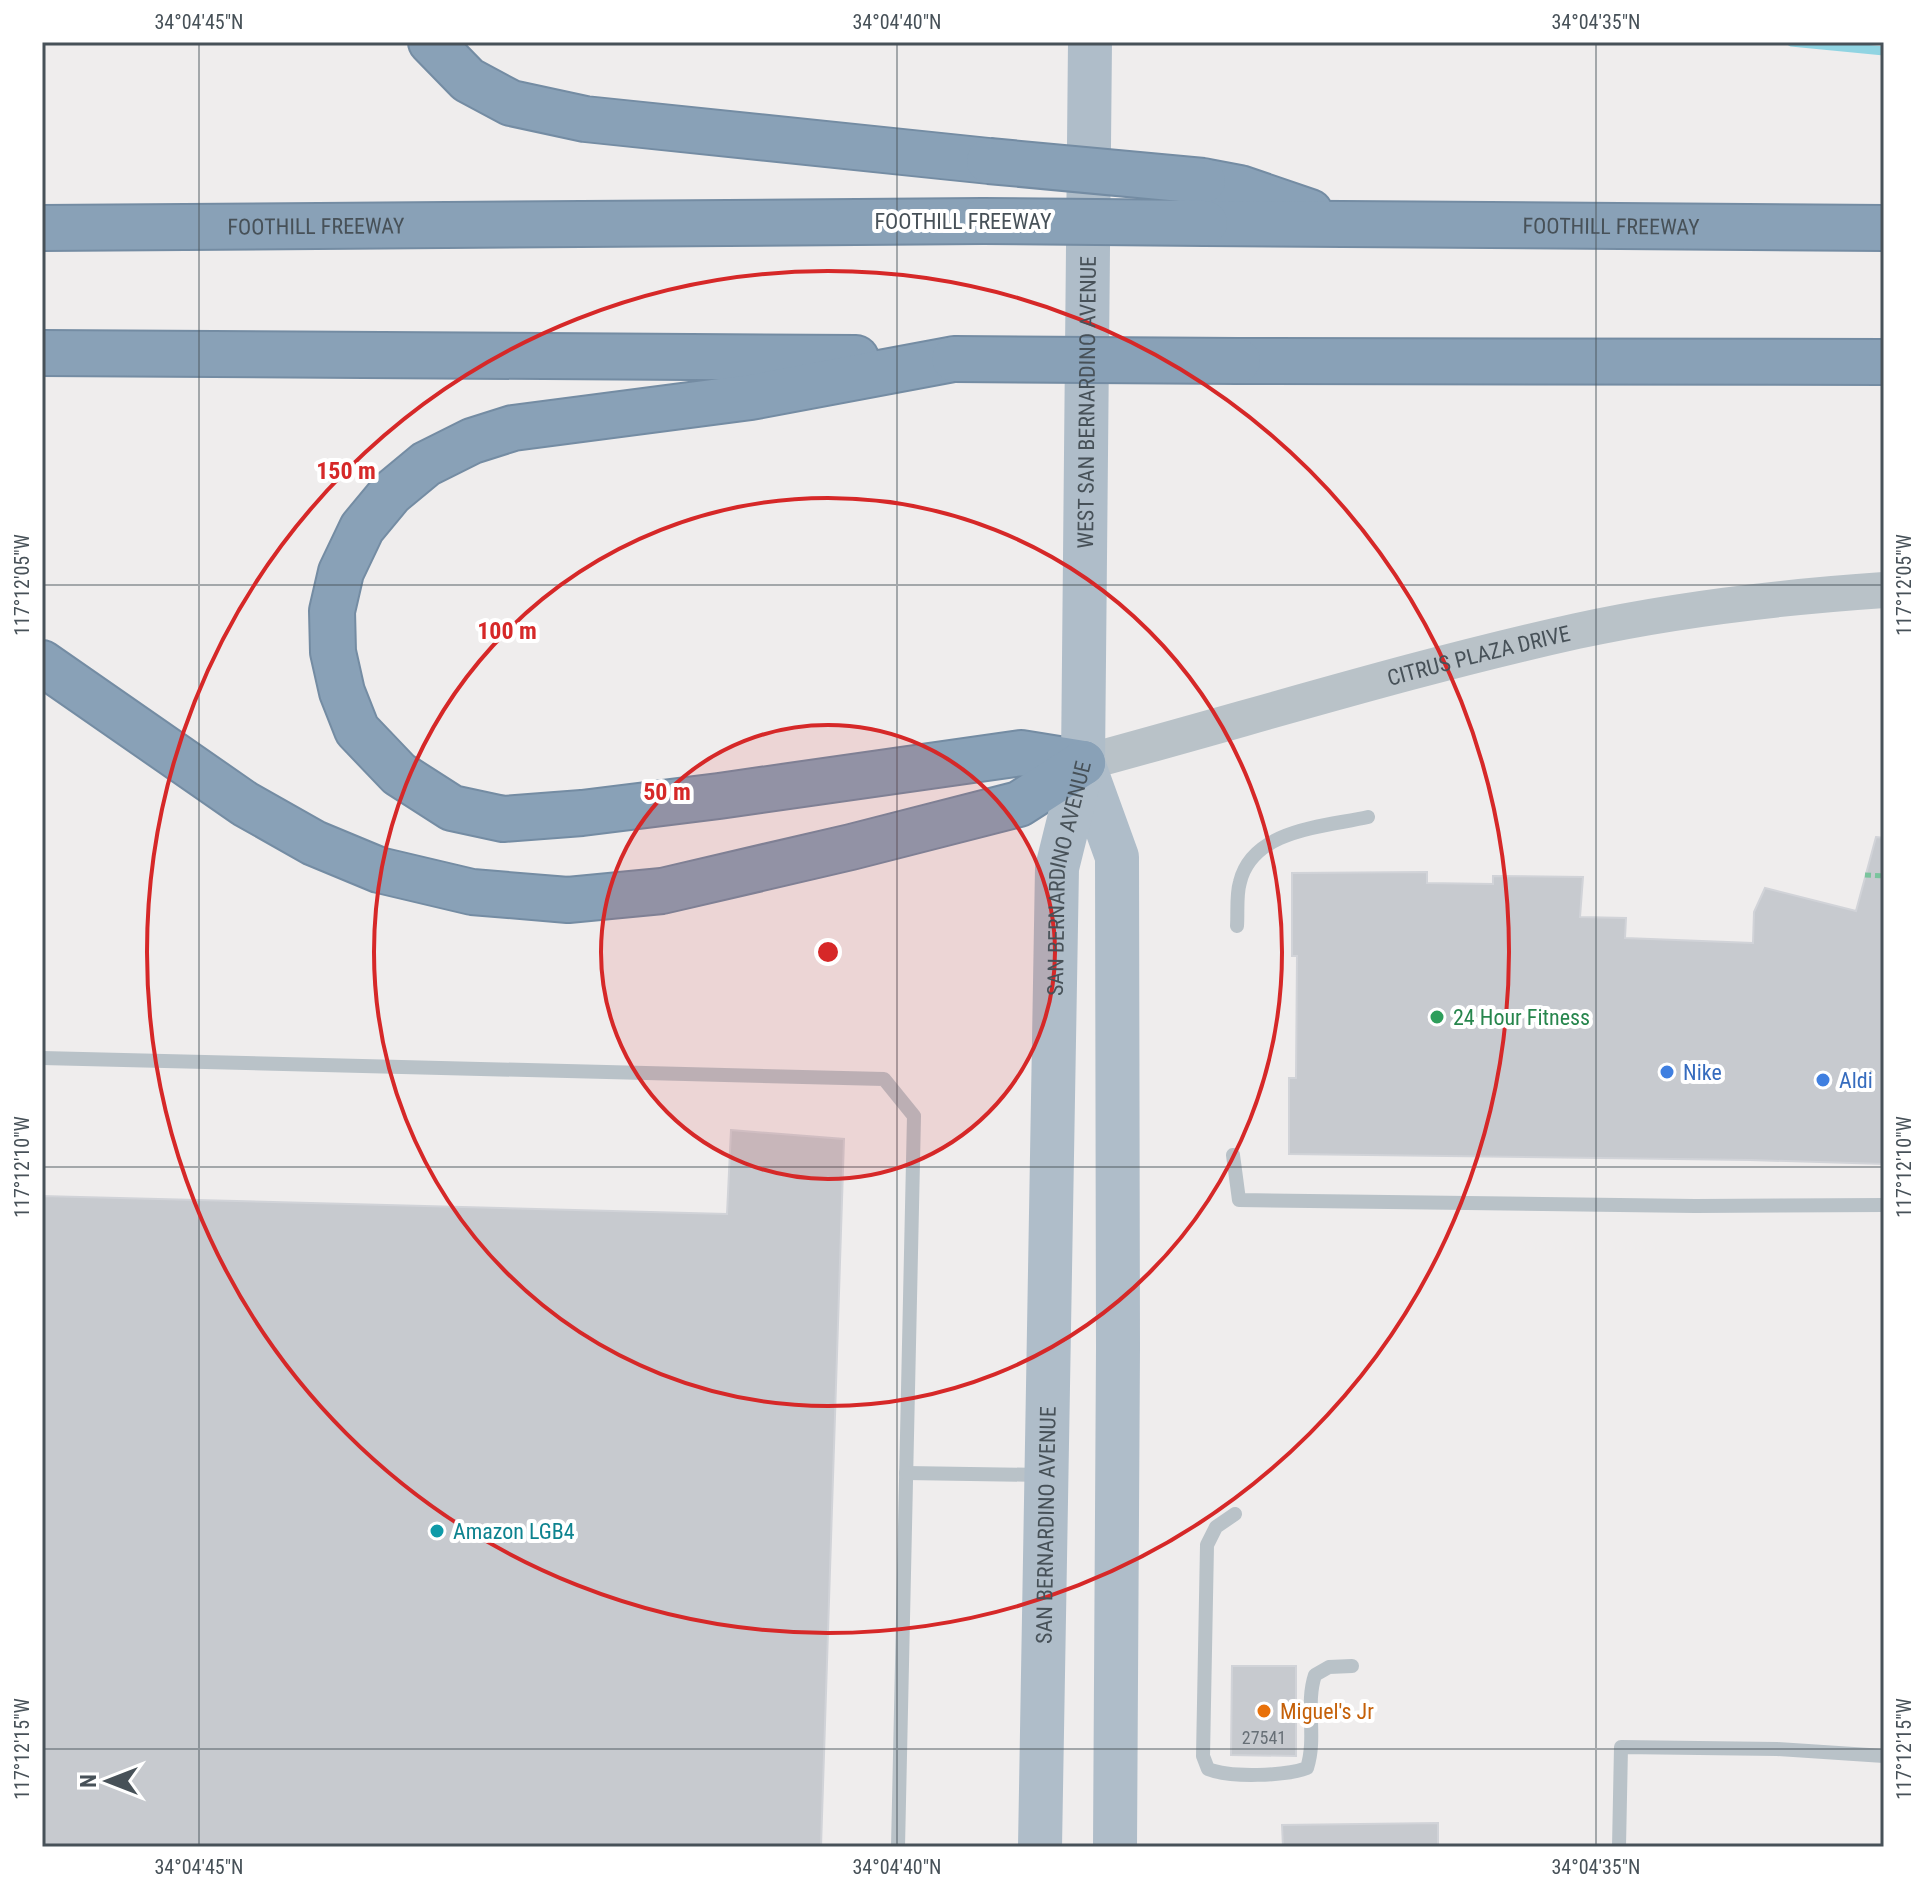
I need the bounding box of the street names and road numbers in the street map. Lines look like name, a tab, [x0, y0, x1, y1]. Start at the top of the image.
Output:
street label: FOOTHILL FREEWAY	[875, 209, 1052, 234]
street label: FOOTHILL FREEWAY	[227, 213, 405, 239]
street label: FOOTHILL FREEWAY	[1522, 213, 1700, 239]
street label: WEST SAN BERNARDINO AVENUE	[1073, 256, 1100, 549]
street label: CITRUS PLAZA DRIVE	[1384, 620, 1572, 690]
street label: SAN BERNARDINO AVENUE	[1042, 758, 1096, 996]
street label: SAN BERNARDINO AVENUE	[1031, 1406, 1060, 1644]

